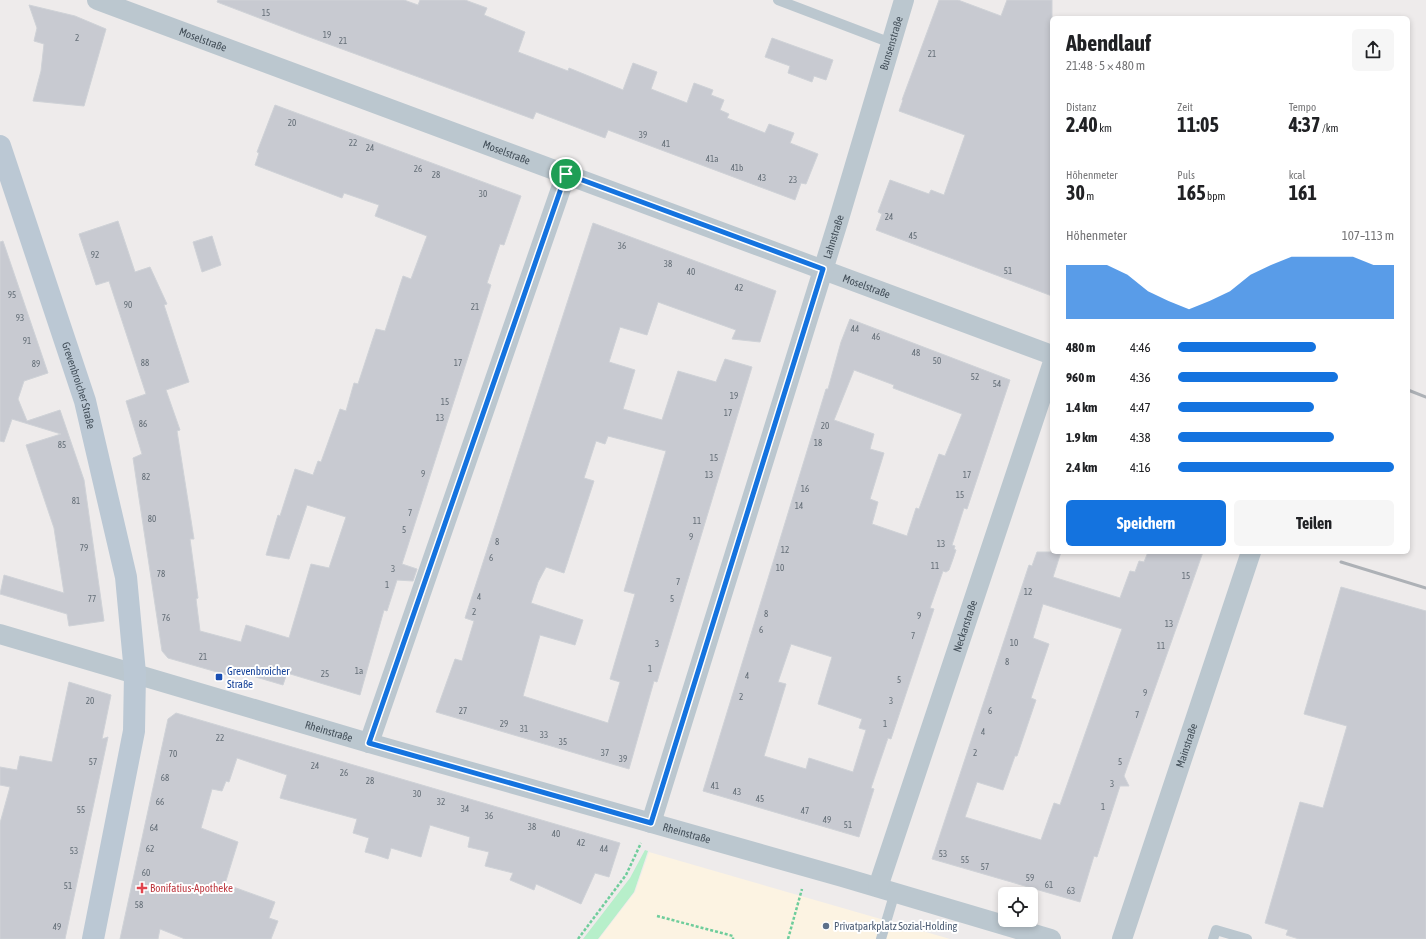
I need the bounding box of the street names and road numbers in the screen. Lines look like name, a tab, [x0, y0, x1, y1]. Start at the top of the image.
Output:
street label: Bunsenstraße	[878, 15, 905, 71]
street label: Moselstraße	[178, 25, 228, 54]
street label: Moselstraße	[481, 138, 532, 167]
street label: Lahnstraße	[821, 213, 846, 260]
street label: Moselstraße	[841, 272, 892, 300]
street label: Grevenbroicher Straße	[60, 340, 97, 430]
street label: Neckarstraße	[951, 599, 979, 654]
street label: Rheinstraße	[304, 718, 354, 744]
street label: Mainstraße	[1174, 722, 1199, 769]
street label: Rheinstraße	[661, 821, 712, 845]

